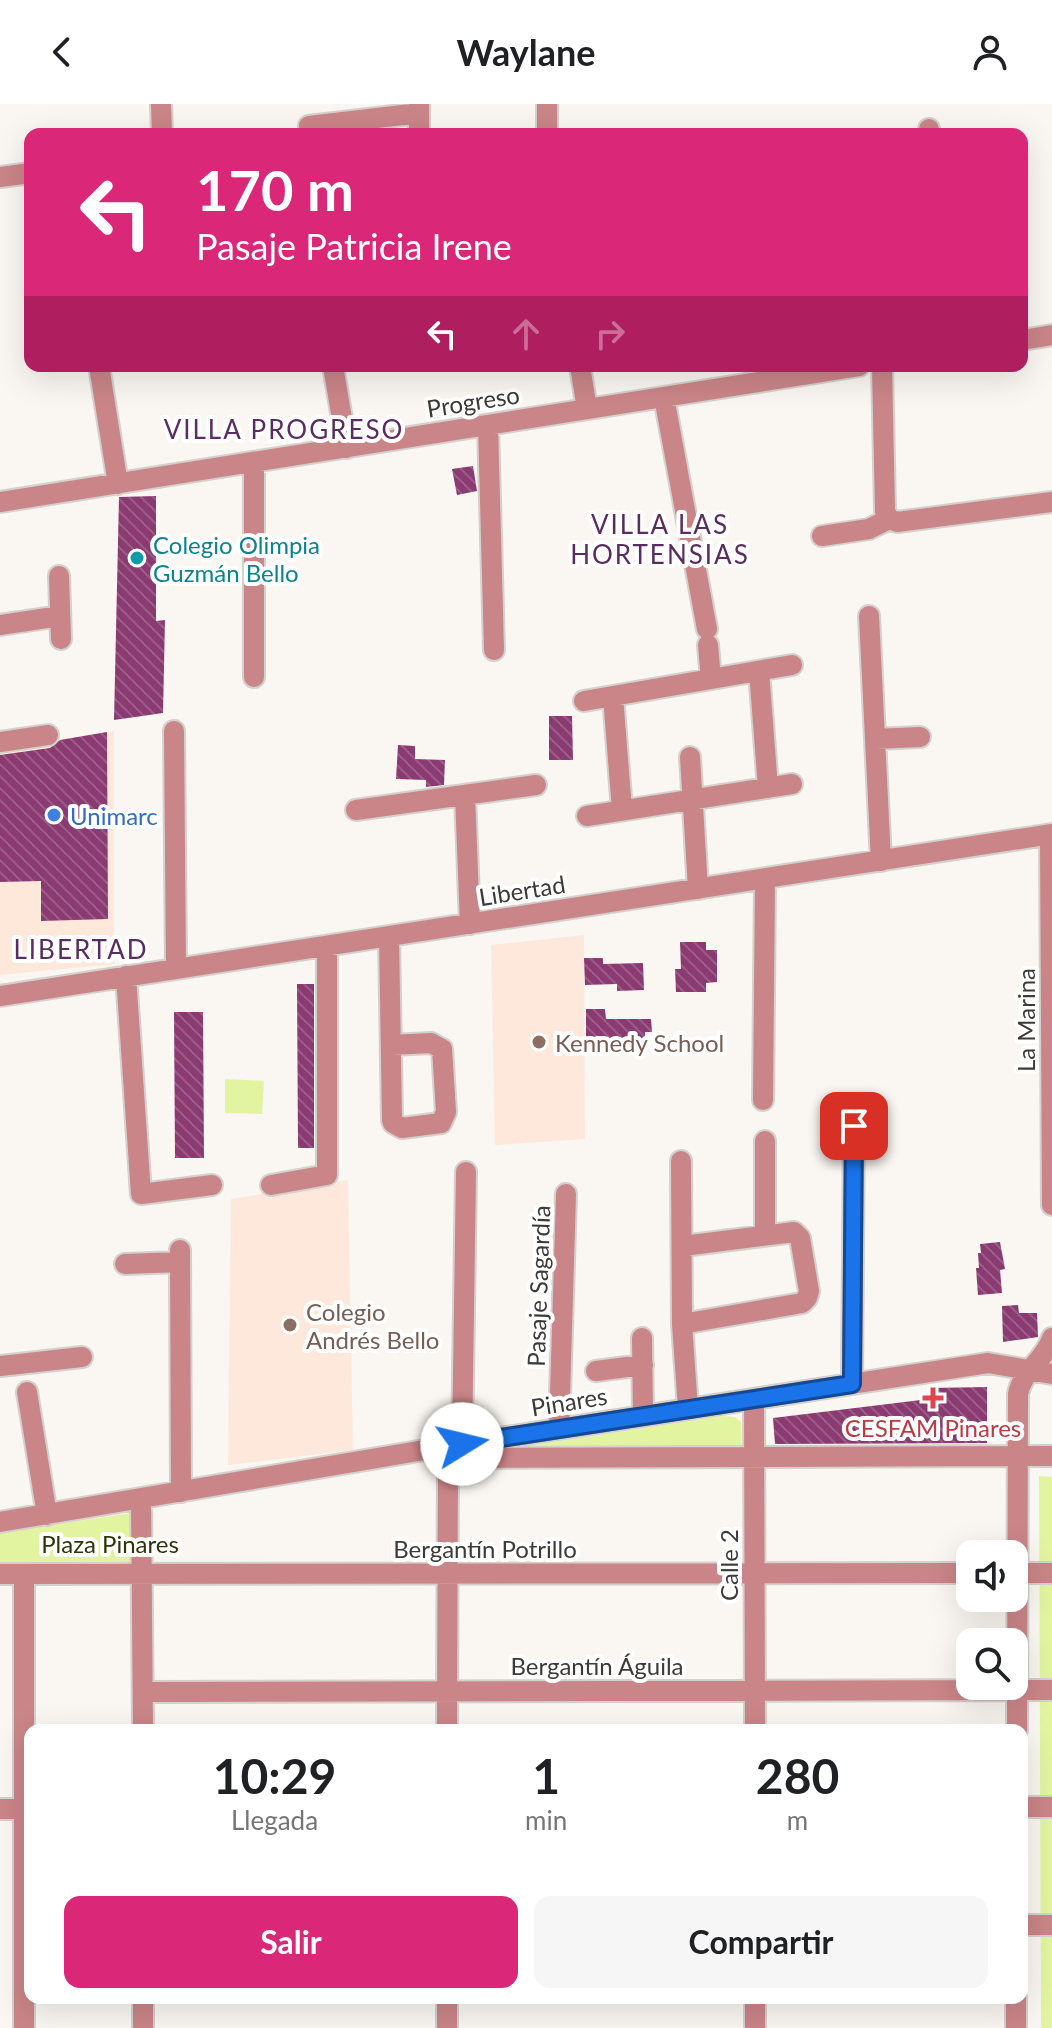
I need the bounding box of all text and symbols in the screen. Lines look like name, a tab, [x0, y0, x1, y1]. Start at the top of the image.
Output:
icon: back	[40, 30, 84, 74]
text: Waylane	[456, 30, 596, 74]
icon: person	[968, 30, 1012, 74]
text: 170 m	[196, 156, 354, 223]
icon: left	[64, 160, 168, 264]
text: Pasaje Patricia Irene	[196, 224, 512, 268]
icon: left	[420, 312, 464, 356]
icon: ahead	[504, 312, 548, 356]
icon: right	[588, 312, 632, 356]
street label: Progreso	[425, 379, 521, 423]
district label: VILLA PROGRESO	[164, 413, 404, 445]
district label: VILLA LAS HORTENSIAS	[570, 508, 750, 570]
place label: Colegio Olimpia Guzmán Bello	[153, 530, 320, 587]
marker: Colegio Olimpia Guzmán Bello	[128, 549, 146, 567]
place label: Unimarc	[70, 801, 158, 830]
marker: Unimarc	[45, 806, 63, 824]
street label: Libertad	[477, 869, 567, 911]
district label: LIBERTAD	[13, 933, 149, 965]
street label: La Marina	[1011, 968, 1040, 1072]
place label: Kennedy School	[555, 1028, 724, 1057]
marker: Kennedy School	[530, 1033, 548, 1051]
pin	[820, 1092, 888, 1160]
icon: arrive	[832, 1104, 876, 1148]
street label: Pasaje Sagardía	[521, 1205, 555, 1367]
place label: Colegio Andrés Bello	[306, 1297, 439, 1354]
marker: Colegio Andrés Bello	[281, 1316, 299, 1334]
street label: Pinares	[529, 1381, 609, 1421]
marker: CESFAM Pinares	[922, 1387, 944, 1409]
position arrow	[420, 1402, 504, 1486]
place label: CESFAM Pinares	[845, 1413, 1021, 1442]
park label: Plaza Pinares	[41, 1529, 179, 1558]
street label: Calle 2	[714, 1529, 743, 1601]
street label: Bergantín Potrillo	[393, 1534, 577, 1563]
map controls	[956, 1540, 1028, 1700]
button: sound	[956, 1540, 1028, 1612]
button: search	[956, 1628, 1028, 1700]
street label: Bergantín Águila	[510, 1651, 684, 1680]
text: 10:29	[213, 1747, 336, 1804]
text: 1	[532, 1747, 560, 1804]
text: 280	[756, 1747, 839, 1804]
text: Llegada	[231, 1804, 318, 1836]
text: min	[525, 1804, 567, 1836]
text: m	[787, 1804, 808, 1836]
button: Salir	[64, 1896, 518, 1988]
button: Compartir	[534, 1896, 988, 1988]

